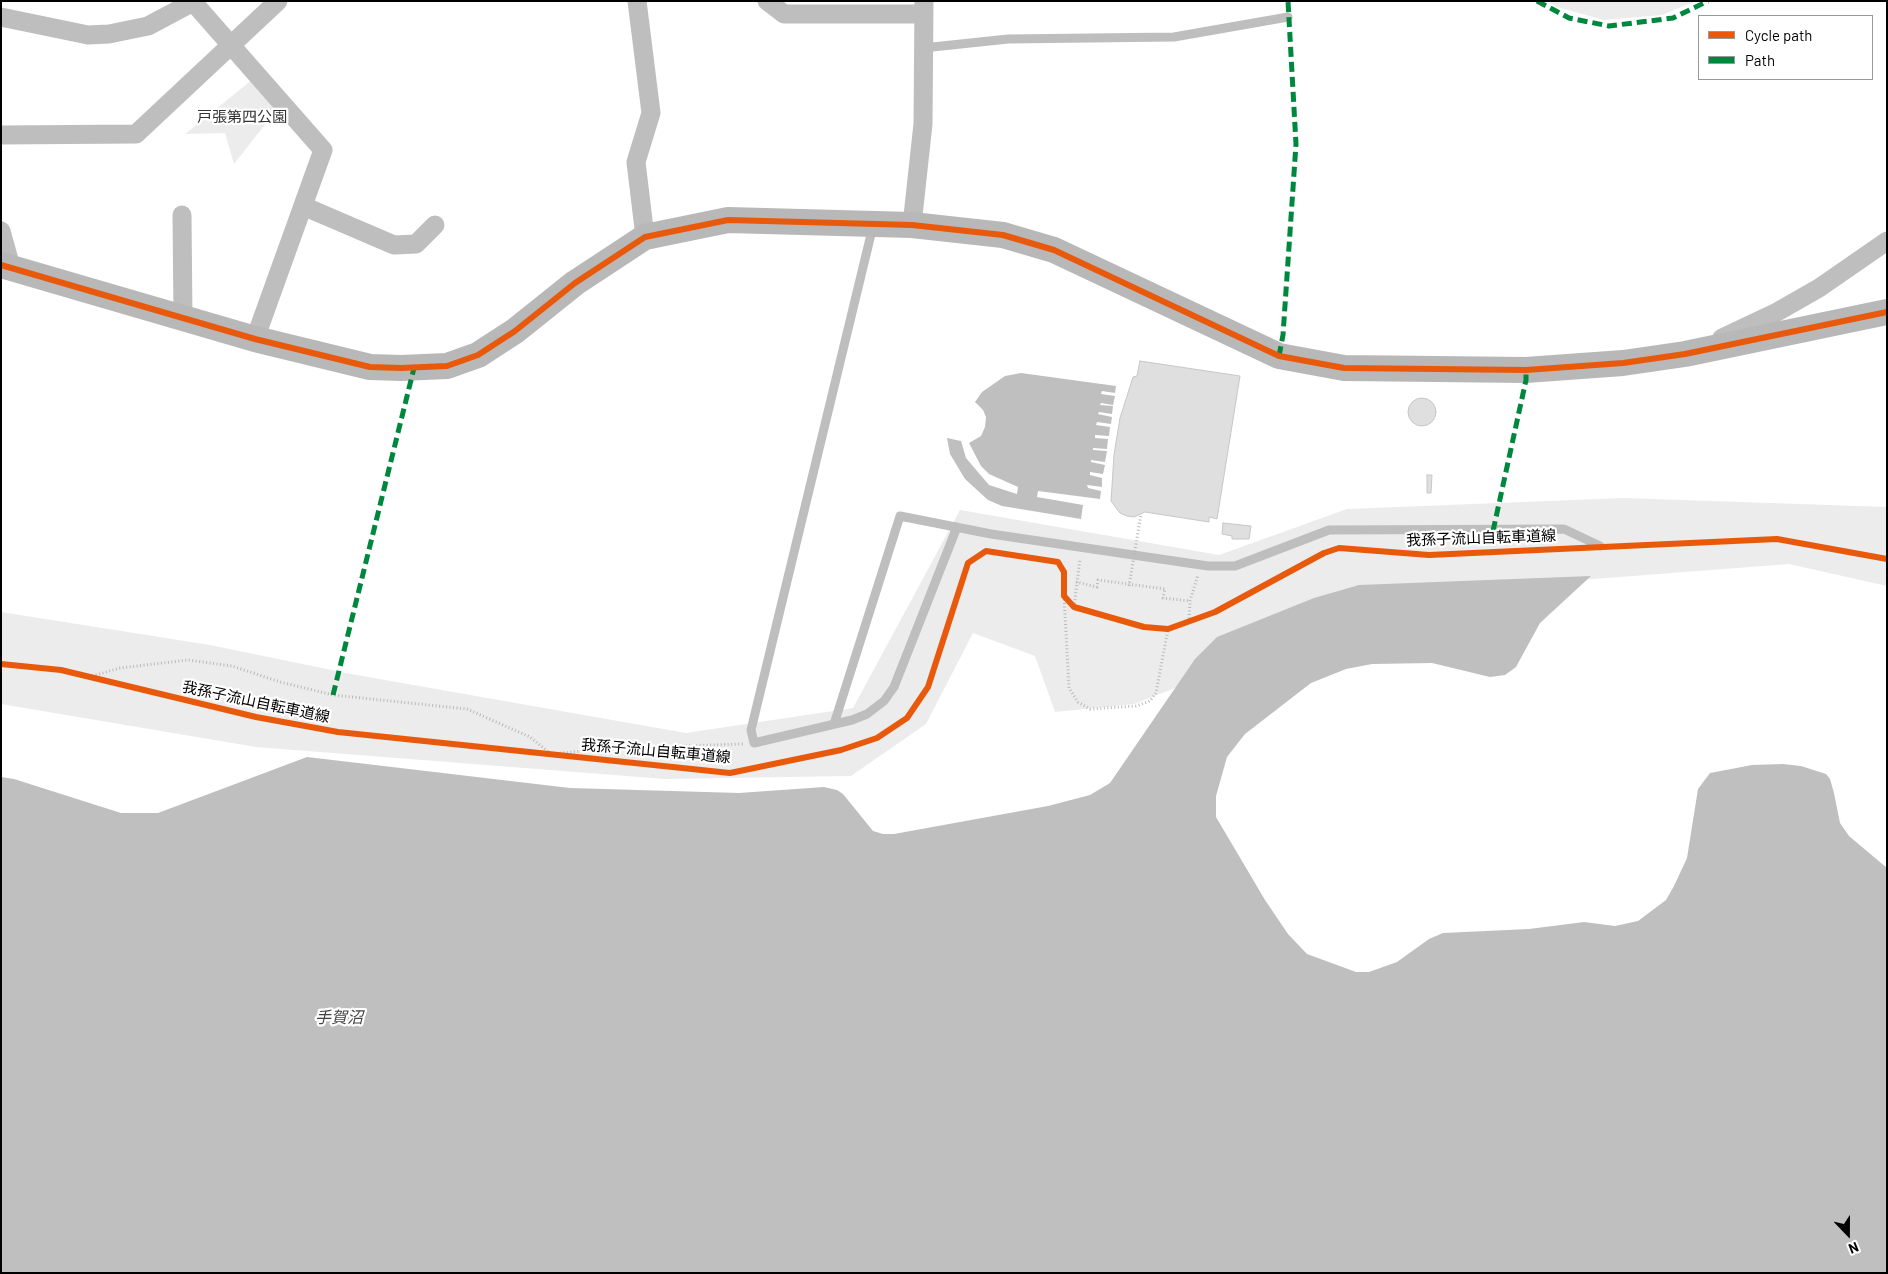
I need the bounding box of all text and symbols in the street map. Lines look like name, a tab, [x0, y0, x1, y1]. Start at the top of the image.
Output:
legend	[1698, 15, 1873, 80]
text: Cycle path	[1745, 26, 1812, 44]
text: Path	[1745, 51, 1775, 69]
park label: 戸張第四公園	[197, 108, 287, 126]
street label: 我孫子流山自転車道線	[1406, 526, 1556, 550]
street label: 我孫子流山自転車道線	[181, 678, 331, 726]
street label: 我孫子流山自転車道線	[581, 735, 731, 767]
water label: 手賀沼	[315, 1008, 363, 1028]
north arrow	[1823, 1209, 1873, 1259]
text: N	[1846, 1239, 1861, 1258]

